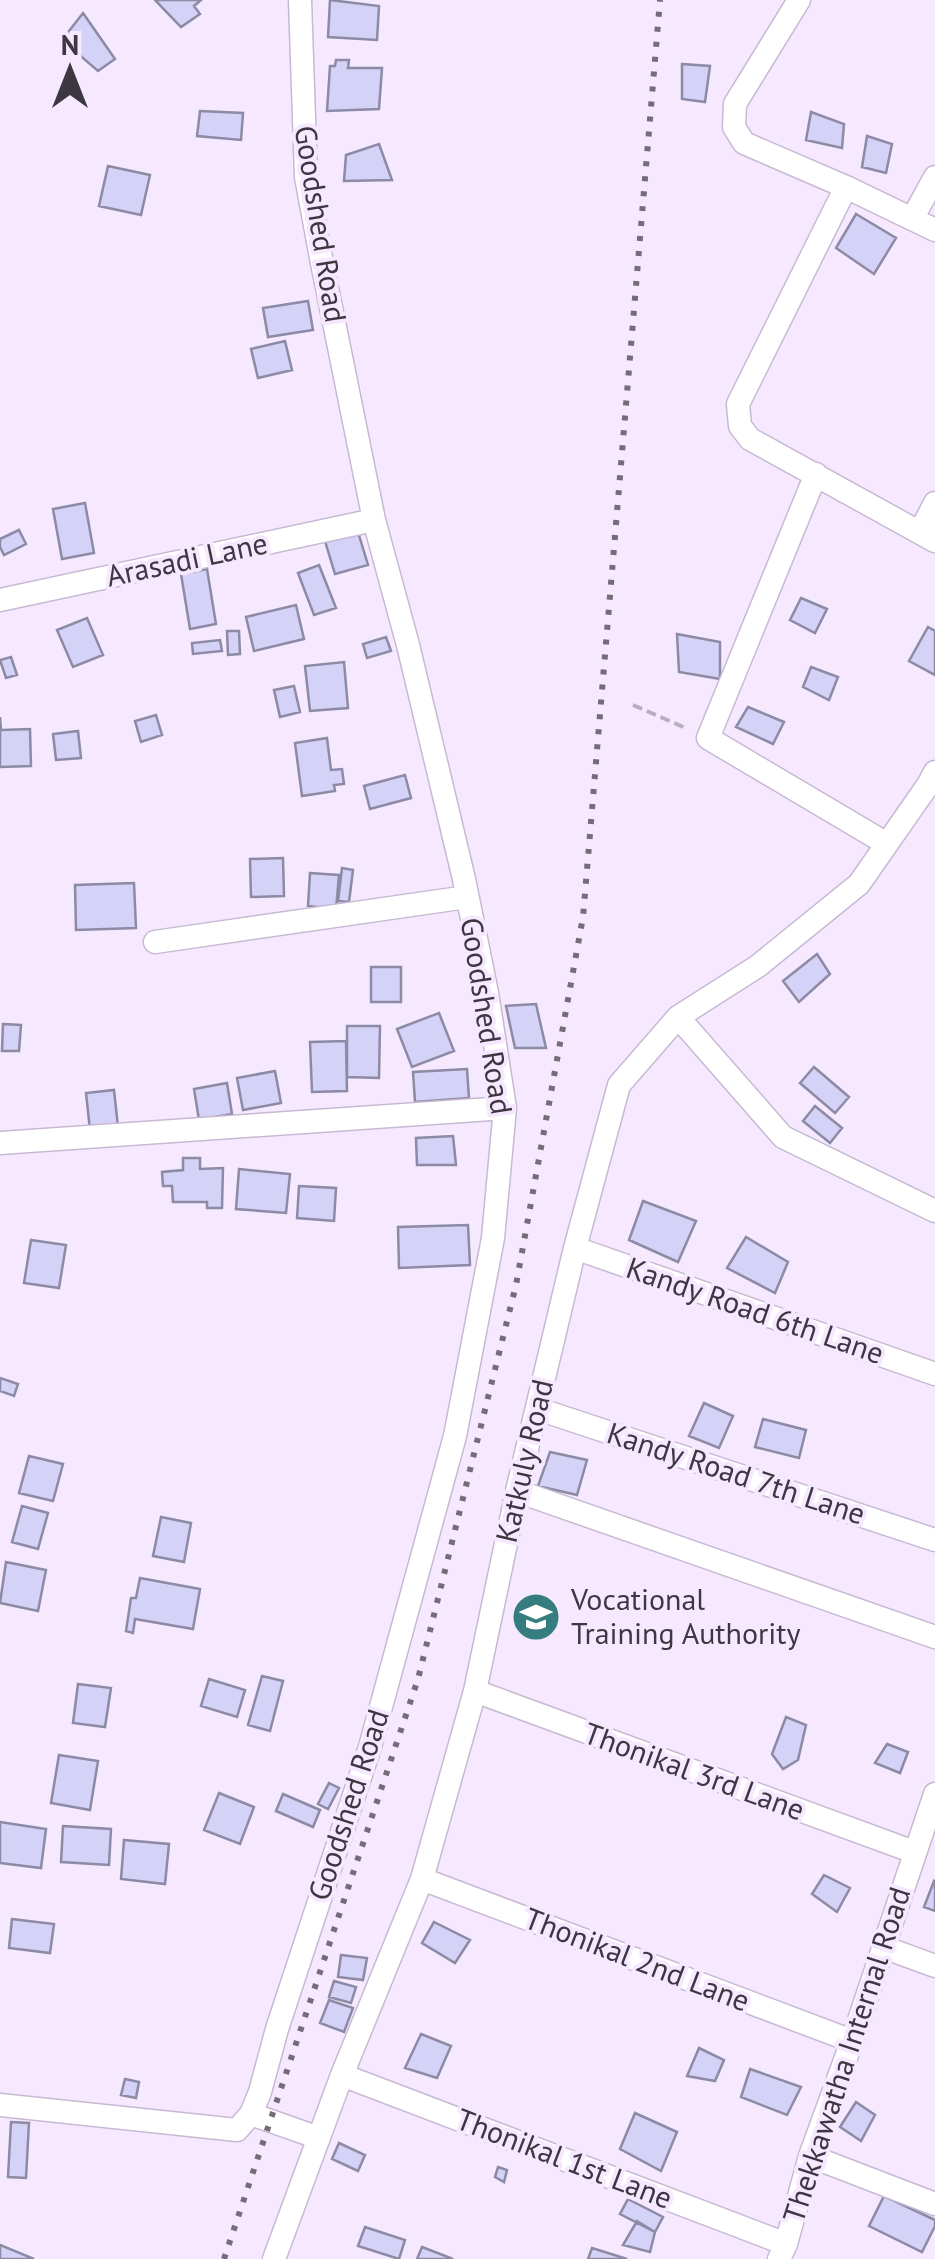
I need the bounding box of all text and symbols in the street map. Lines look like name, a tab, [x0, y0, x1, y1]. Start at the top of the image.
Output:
north arrow	[20, 20, 120, 120]
text: N	[61, 26, 79, 63]
street label: Goodshed Road	[287, 123, 356, 325]
street label: Arasadi Lane	[103, 522, 271, 595]
street label: Goodshed Road	[453, 915, 522, 1117]
street label: Kandy Road 6th Lane	[622, 1247, 889, 1372]
street label: Katkuly Road	[486, 1375, 561, 1546]
street label: Kandy Road 7th Lane	[603, 1412, 870, 1533]
place label: Vocational Training Authority	[570, 1579, 800, 1652]
school or university icon: Vocational Training Authority	[510, 1591, 562, 1643]
street label: Goodshed Road	[298, 1704, 397, 1905]
street label: Thonikal 3rd Lane	[579, 1713, 810, 1829]
street label: Thekkawatha Internal Road	[773, 1882, 918, 2227]
street label: Thonikal 2nd Lane	[519, 1898, 756, 2019]
street label: Thonikal 1st Lane	[451, 2099, 678, 2217]

